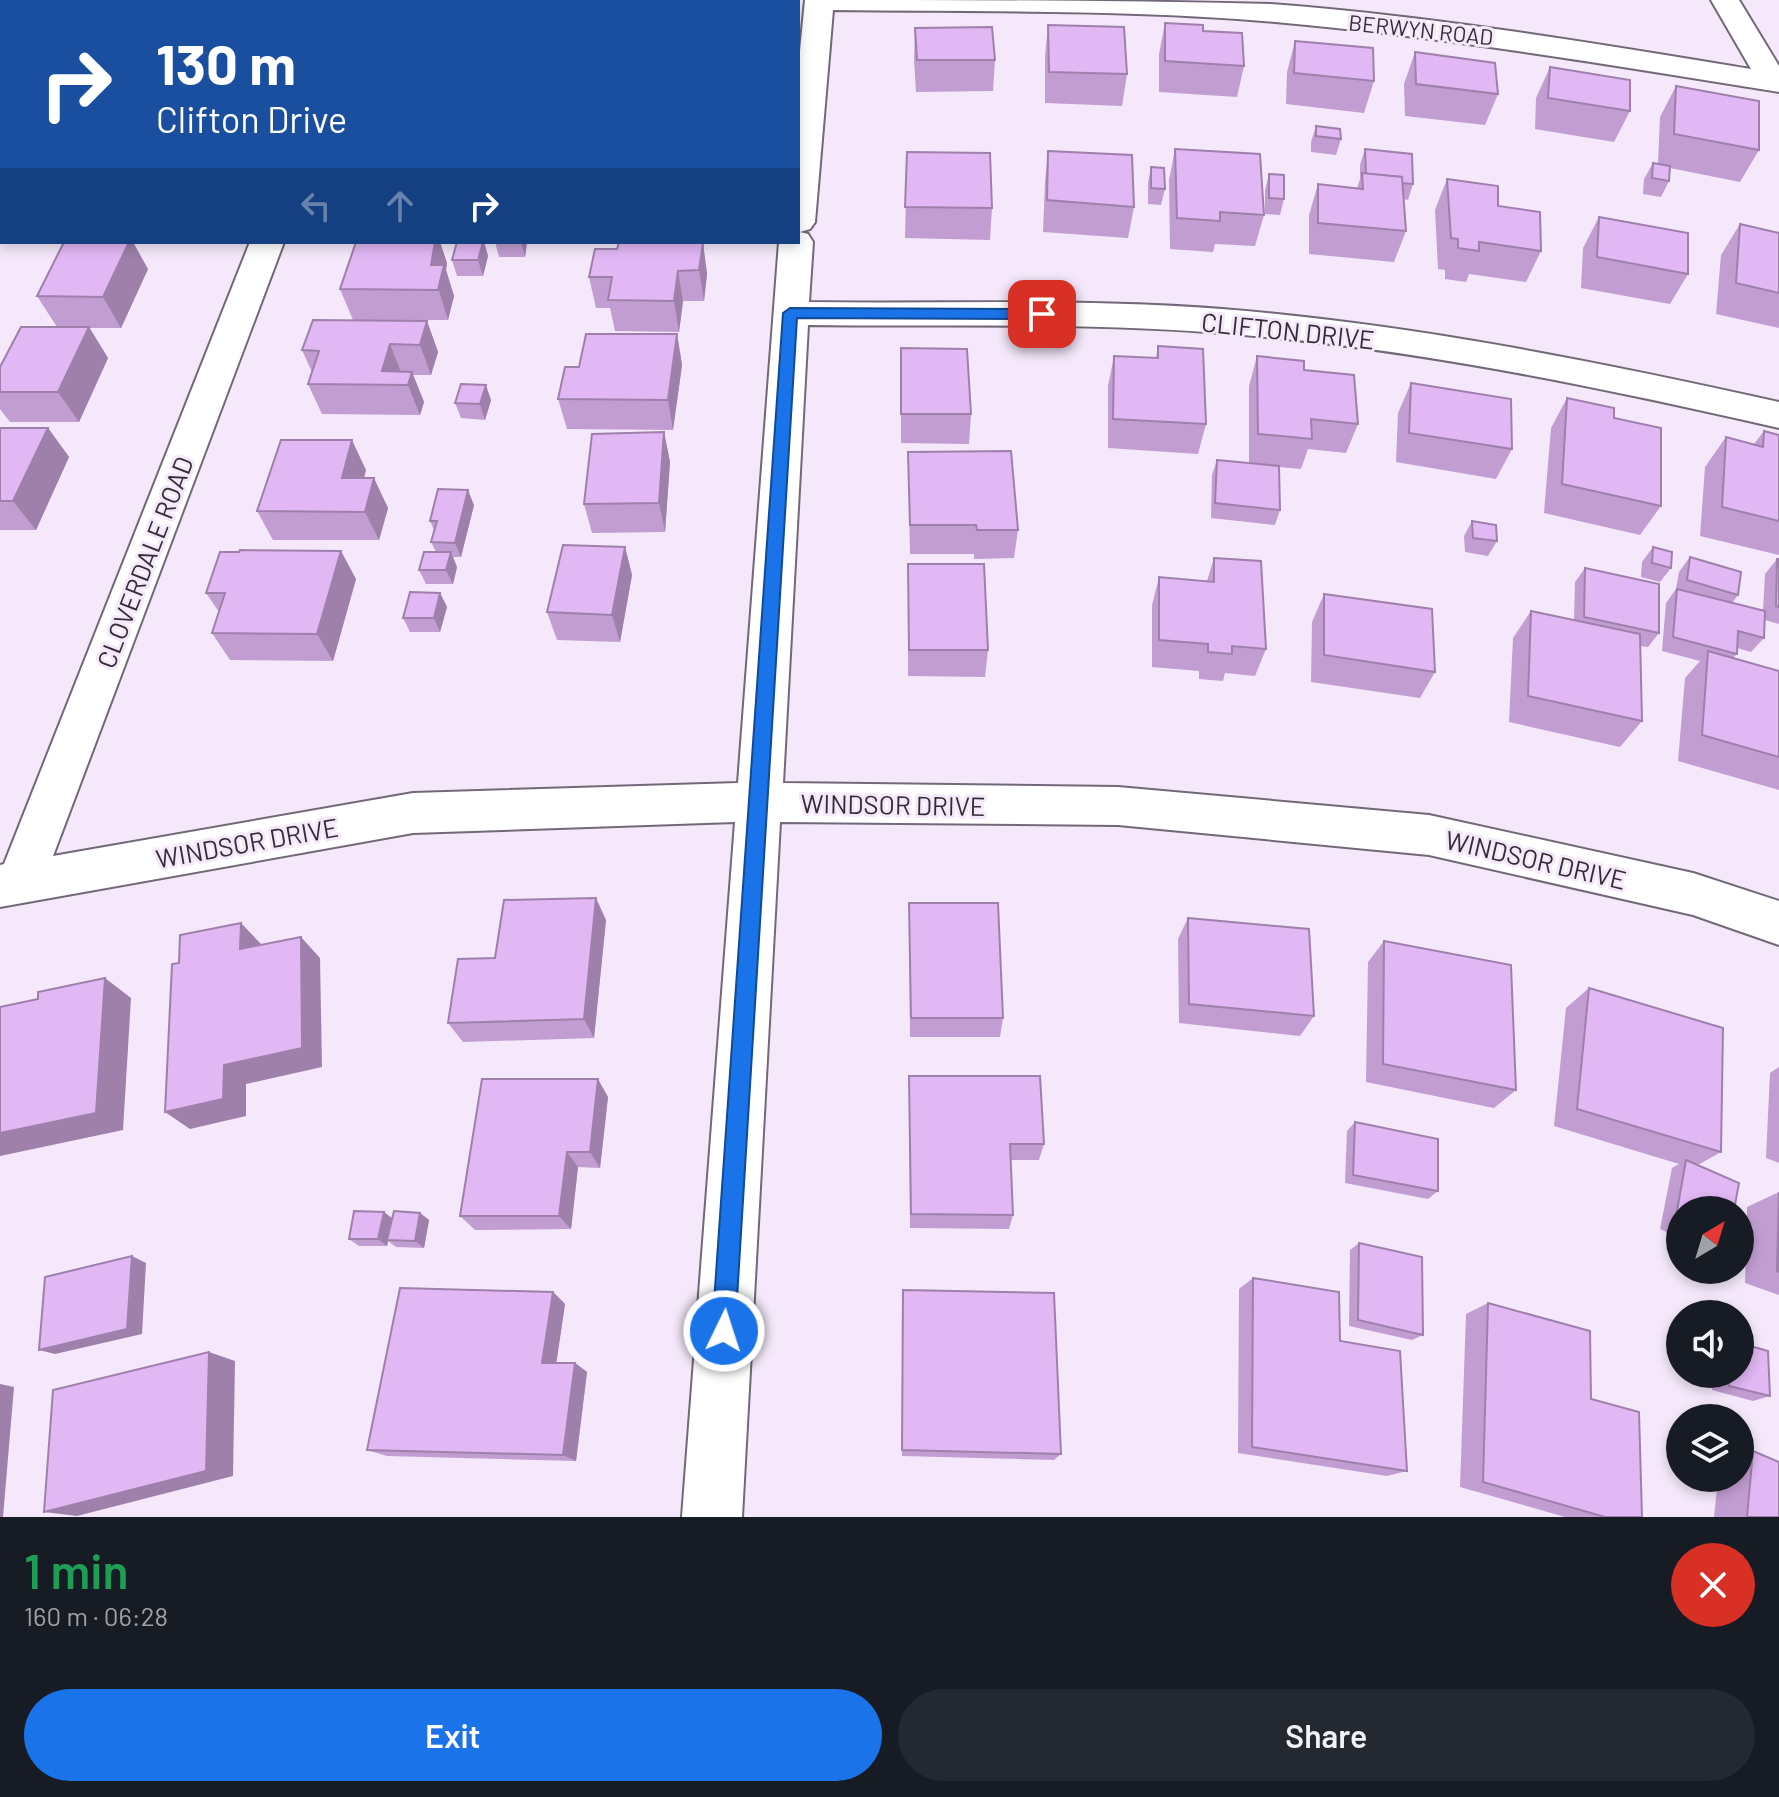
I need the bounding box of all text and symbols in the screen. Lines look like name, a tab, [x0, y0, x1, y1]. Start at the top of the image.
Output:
street label: BERWYN ROAD	[1347, 8, 1495, 50]
text: 130 m	[156, 29, 296, 96]
icon: right	[24, 32, 128, 136]
text: Clifton Drive	[156, 97, 347, 140]
icon: left	[294, 184, 338, 228]
icon: ahead	[378, 184, 422, 228]
icon: right	[462, 184, 506, 228]
pin	[1008, 280, 1076, 348]
icon: arrive	[1020, 292, 1064, 336]
street label: CLIFTON DRIVE	[1200, 305, 1376, 355]
street label: CLOVERDALE ROAD	[89, 452, 199, 672]
street label: WINDSOR DRIVE	[800, 787, 986, 821]
street label: WINDSOR DRIVE	[153, 811, 341, 873]
street label: WINDSOR DRIVE	[1443, 823, 1629, 895]
north arrow	[1666, 1196, 1754, 1284]
map controls	[1666, 1196, 1754, 1492]
position arrow	[682, 1289, 766, 1373]
button: sound	[1666, 1300, 1754, 1388]
button: layers	[1666, 1404, 1754, 1492]
text: 1 min	[24, 1541, 129, 1599]
button: close	[1671, 1543, 1755, 1627]
text: 160 m · 06:28	[24, 1600, 168, 1631]
button: Exit	[24, 1689, 882, 1781]
button: Share	[898, 1689, 1755, 1781]

